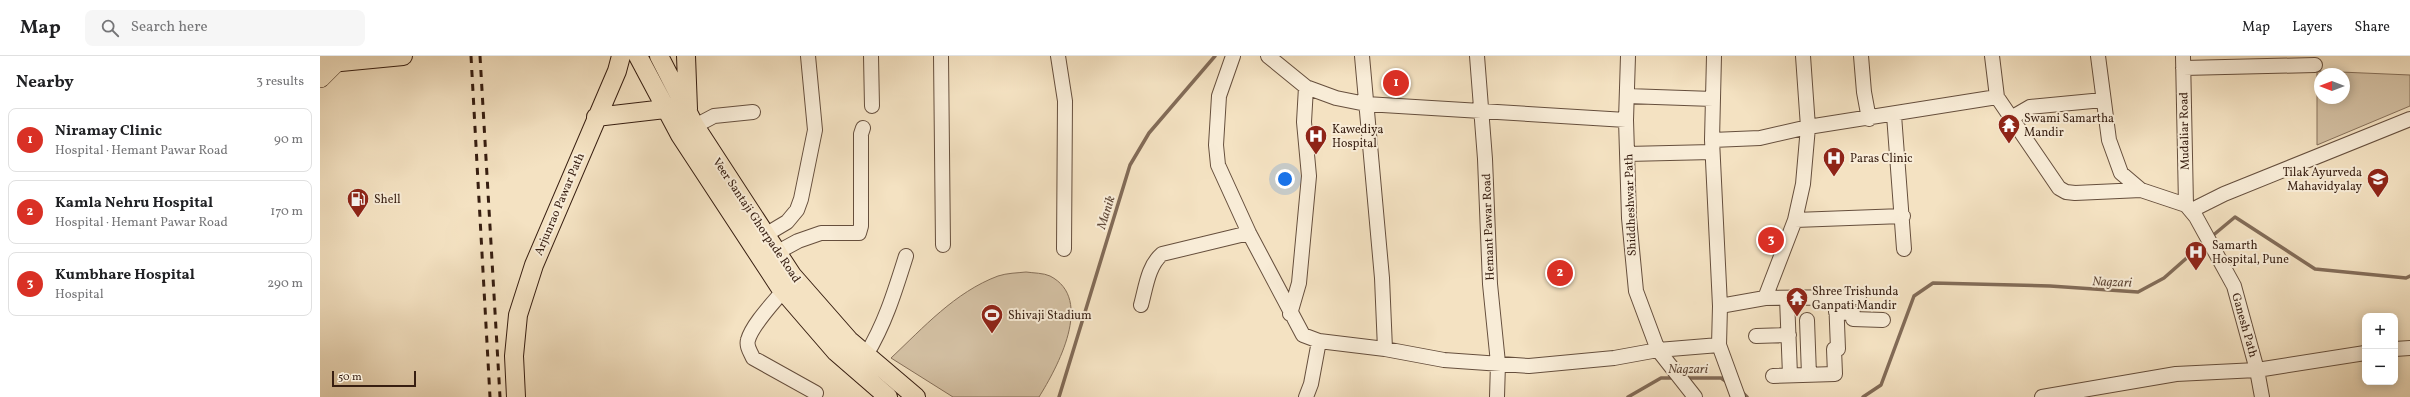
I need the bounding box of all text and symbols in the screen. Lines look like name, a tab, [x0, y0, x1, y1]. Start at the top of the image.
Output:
search box	[85, 10, 365, 46]
text: Map	[20, 15, 61, 41]
icon: search	[99, 17, 121, 39]
text: Search here	[131, 17, 208, 38]
text: Map	[2242, 18, 2270, 37]
text: Layers	[2292, 18, 2332, 37]
text: Share	[2354, 18, 2390, 37]
pin: 1	[1383, 68, 1409, 98]
north arrow	[2314, 68, 2350, 104]
text: Nearby	[16, 71, 74, 94]
text: 3 results	[256, 73, 304, 91]
street label: Mudaliar Road	[2176, 92, 2194, 170]
place label: Swami Samartha Mandir	[2024, 111, 2114, 141]
temple icon: Swami Samartha Mandir	[1996, 112, 2022, 145]
text: Niramay Clinic	[55, 121, 162, 142]
place label: Kawediya Hospital	[1332, 122, 1383, 152]
hospital icon: Kawediya Hospital	[1303, 123, 1329, 156]
text: 1	[27, 131, 33, 149]
text: 90 m	[274, 131, 303, 149]
text: Hospital · Hemant Pawar Road	[55, 142, 228, 160]
hospital icon: Paras Clinic	[1821, 145, 1847, 178]
street label: Arjunrao Pawar Path	[531, 151, 589, 258]
place label: Paras Clinic	[1850, 151, 1913, 167]
street label: Shiddheshwar Path	[1621, 154, 1641, 256]
street label: Veer Santaji Ghorpade Road	[708, 155, 804, 286]
place label: Tilak Ayurveda Mahavidyalay	[2283, 165, 2363, 195]
school or university icon: Tilak Ayurveda Mahavidyalay	[2365, 166, 2391, 199]
your location	[1275, 169, 1295, 189]
street label: Hemant Pawar Road	[1479, 173, 1499, 281]
fuel station icon: Shell	[345, 186, 371, 219]
place label: Shell	[374, 192, 401, 208]
text: Kamla Nehru Hospital	[55, 193, 213, 214]
water label: Manik	[1093, 194, 1120, 232]
text: 2	[27, 203, 33, 221]
text: 170 m	[270, 203, 303, 221]
text: Hospital · Hemant Pawar Road	[55, 214, 228, 232]
pin: 3	[1758, 225, 1784, 255]
place label: Samarth Hospital, Pune	[2212, 238, 2289, 268]
hospital icon: Samarth Hospital, Pune	[2183, 239, 2209, 272]
pin: 2	[1547, 258, 1573, 288]
text: Kumbhare Hospital	[55, 265, 195, 286]
water label: Nagzari	[2092, 273, 2133, 293]
text: 3	[27, 275, 33, 293]
text: 290 m	[267, 275, 303, 293]
place label: Shree Trishunda Ganpati Mandir	[1812, 284, 1898, 314]
temple icon: Shree Trishunda Ganpati Mandir	[1784, 285, 1810, 318]
text: Hospital	[55, 286, 104, 304]
street label: Ganesh Path	[2227, 291, 2261, 359]
sports icon: Shivaji Stadium	[979, 302, 1005, 335]
place label: Shivaji Stadium	[1008, 308, 1092, 324]
map controls	[2362, 313, 2398, 385]
button: +	[2362, 313, 2398, 349]
button: −	[2362, 349, 2398, 385]
water label: Nagzari	[1668, 361, 1709, 379]
scale bar	[332, 369, 416, 388]
text: 50 m	[338, 370, 362, 385]

